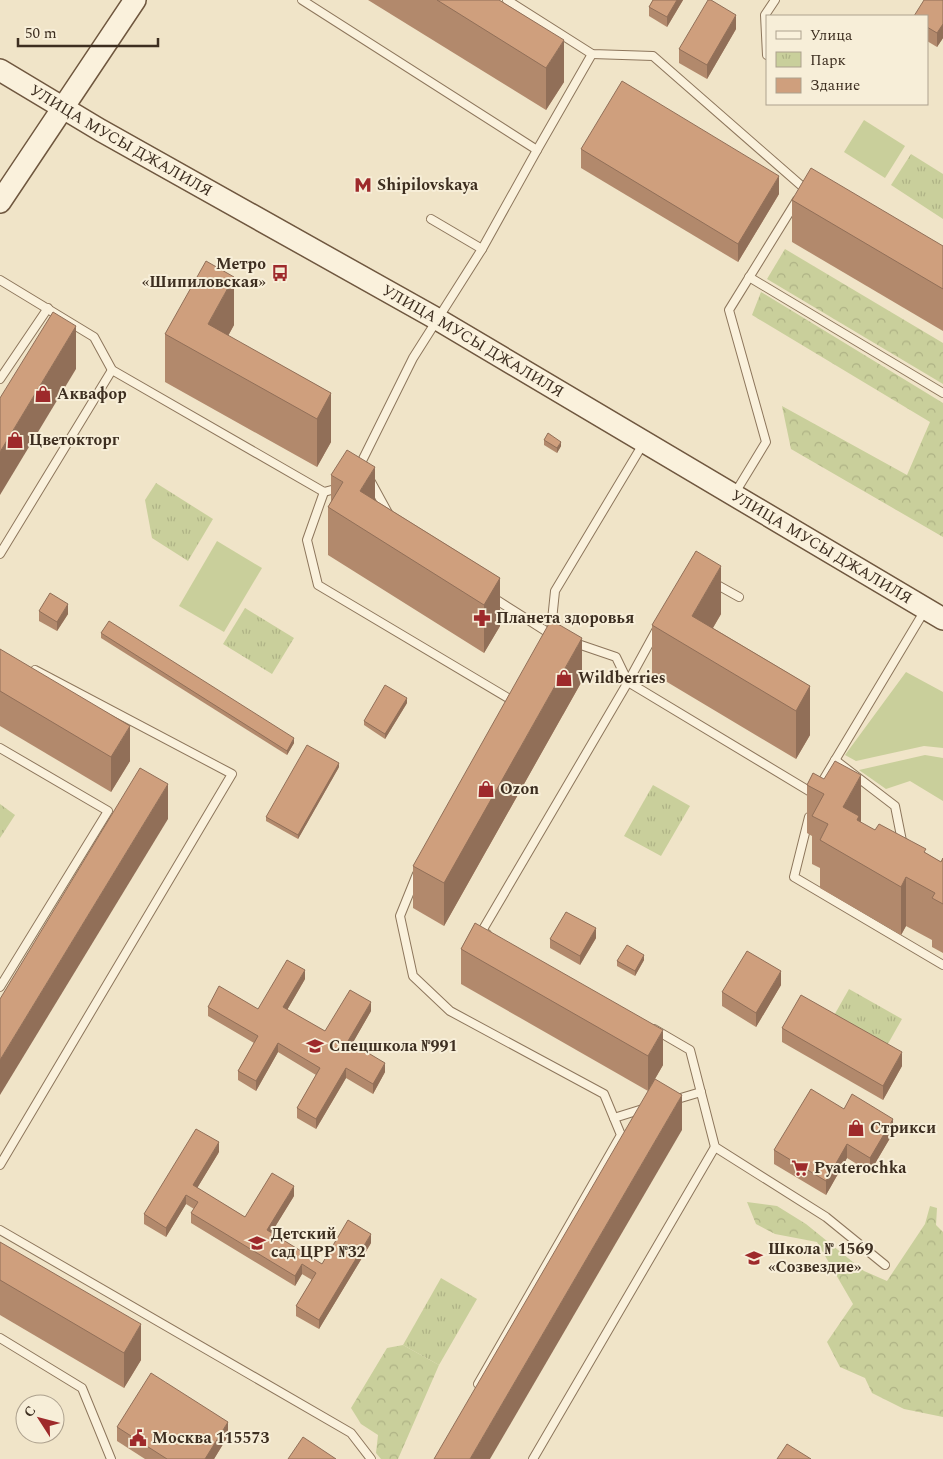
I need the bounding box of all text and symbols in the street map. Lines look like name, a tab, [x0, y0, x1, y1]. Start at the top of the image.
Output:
scale bar	[18, 15, 158, 47]
legend	[766, 15, 928, 105]
text: 50 m	[25, 22, 57, 45]
text: Улица	[810, 24, 853, 47]
text: Парк	[810, 49, 846, 72]
text: Здание	[810, 74, 860, 97]
street label: УЛИЦА МУСЫ ДЖАЛИЛЯ	[25, 78, 217, 203]
place label: Shipilovskaya	[377, 173, 479, 197]
metro station icon: Shipilovskaya	[353, 175, 373, 195]
place label: Метро «Шипиловская»	[142, 252, 267, 294]
bus stop icon: Метро «Шипиловская»	[270, 263, 290, 283]
street label: УЛИЦА МУСЫ ДЖАЛИЛЯ	[377, 278, 568, 404]
place label: Аквафор	[57, 382, 127, 406]
shop icon: Аквафор	[33, 384, 53, 404]
place label: Цветокторг	[29, 428, 120, 452]
shop icon: Цветокторг	[5, 430, 25, 450]
street label: УЛИЦА МУСЫ ДЖАЛИЛЯ	[726, 484, 917, 610]
place label: Планета здоровья	[496, 606, 634, 630]
pharmacy icon: Планета здоровья	[472, 608, 492, 628]
place label: Wildberries	[578, 666, 666, 690]
shop icon: Wildberries	[554, 668, 574, 688]
place label: Ozon	[500, 777, 539, 801]
shop icon: Ozon	[476, 779, 496, 799]
place label: Спецшкола №991	[329, 1034, 457, 1058]
school or university icon: Спецшкола №991	[305, 1036, 325, 1056]
place label: Стрикси	[870, 1116, 936, 1140]
shop icon: Стрикси	[846, 1118, 866, 1138]
place label: Pyaterochka	[814, 1156, 907, 1180]
supermarket icon: Pyaterochka	[790, 1158, 810, 1178]
place label: Детский сад ЦРР №32	[271, 1222, 366, 1264]
school or university icon: Детский сад ЦРР №32	[247, 1233, 267, 1253]
place label: Школа № 1569 «Созвездие»	[768, 1237, 874, 1279]
school or university icon: Школа № 1569 «Созвездие»	[744, 1248, 764, 1268]
north arrow	[15, 1394, 65, 1444]
text: С	[18, 1401, 41, 1422]
place label: Москва 115573	[152, 1426, 270, 1450]
public building icon: Москва 115573	[128, 1428, 148, 1448]

